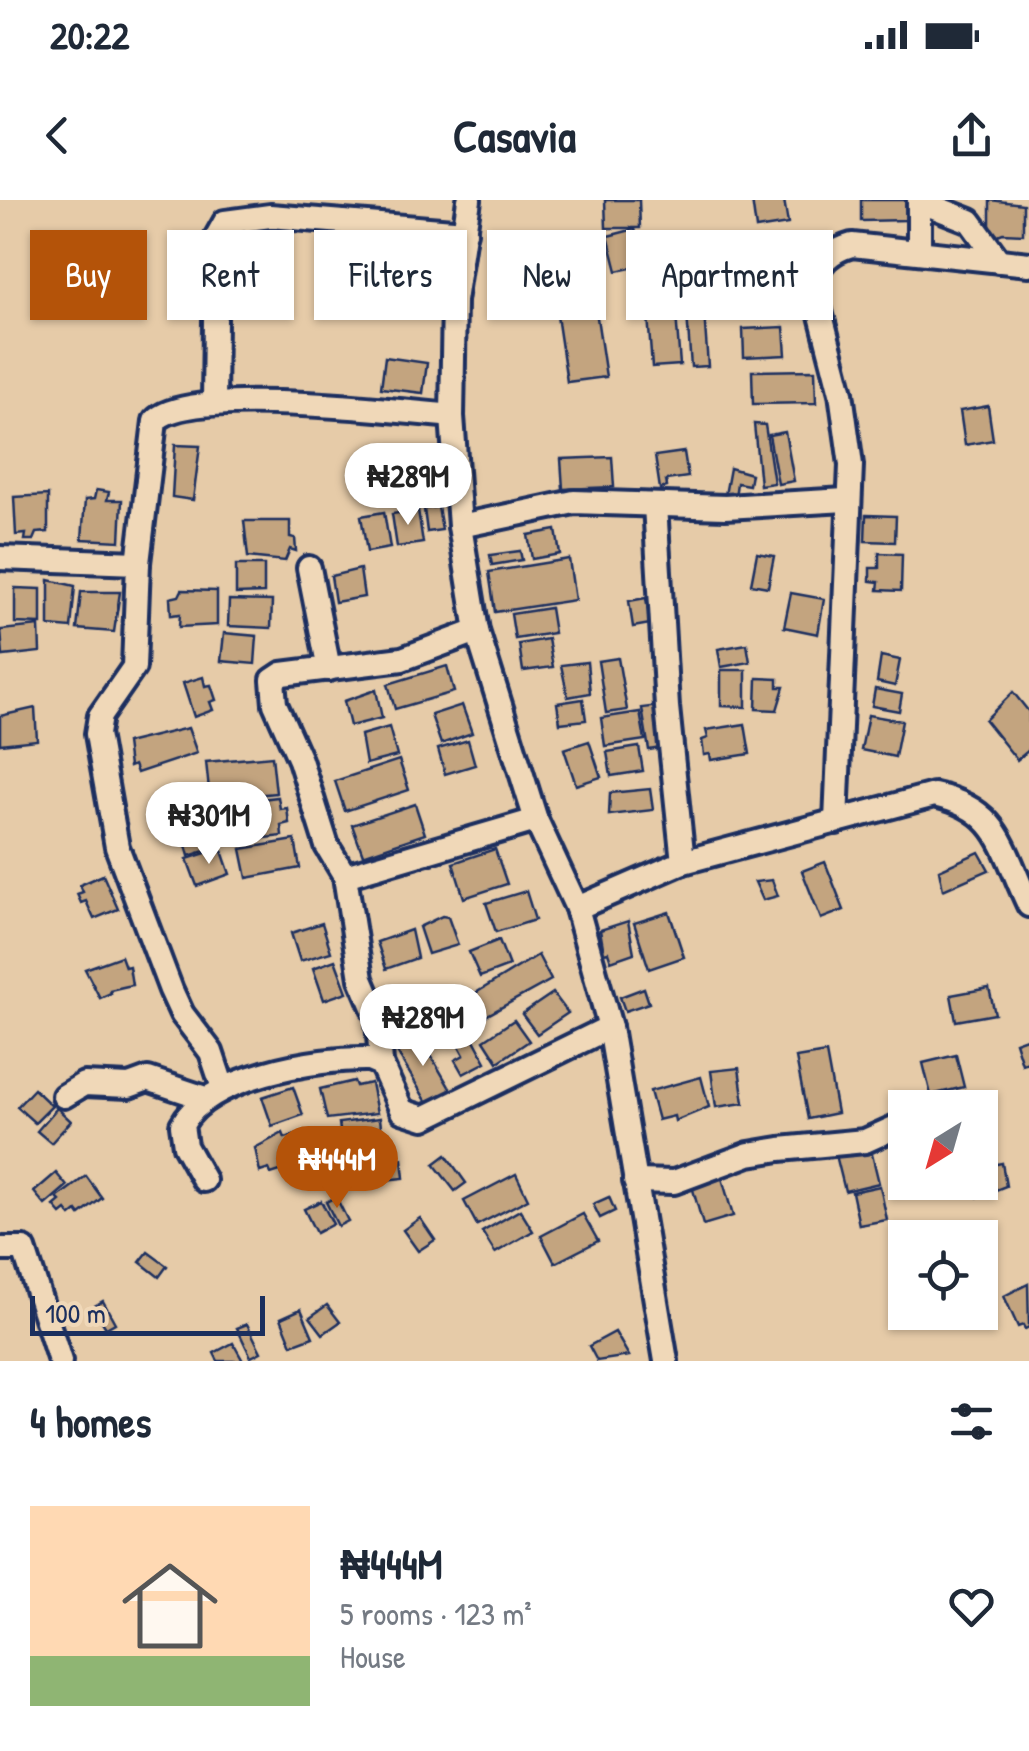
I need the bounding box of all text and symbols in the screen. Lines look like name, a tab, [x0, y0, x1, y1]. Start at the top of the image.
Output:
text: 20:22	[50, 9, 129, 61]
text: Casavia	[453, 105, 576, 166]
icon: back	[30, 108, 85, 163]
icon: share	[944, 108, 999, 163]
chip: Buy	[30, 230, 147, 320]
chip: Rent	[167, 230, 294, 320]
chip: Filters	[314, 230, 467, 320]
chip: New	[487, 230, 606, 320]
chip: Apartment	[626, 230, 833, 320]
pin: ₦289M	[338, 443, 478, 528]
text: ₦289M	[367, 454, 449, 497]
pin: ₦301M	[139, 782, 279, 867]
text: ₦301M	[168, 793, 250, 836]
pin: ₦289M	[353, 984, 493, 1069]
text: ₦289M	[382, 995, 464, 1038]
north arrow	[888, 1090, 998, 1200]
map controls	[888, 1090, 998, 1330]
pin: ₦444M	[267, 1126, 407, 1211]
text: ₦444M	[298, 1137, 376, 1180]
button: locate	[888, 1220, 998, 1330]
scale bar	[30, 1291, 265, 1336]
text: 100 m	[45, 1294, 106, 1332]
text: 4 homes	[30, 1393, 151, 1450]
icon: filters	[944, 1394, 999, 1449]
text: ₦444M	[340, 1535, 443, 1592]
icon: home	[110, 1546, 230, 1666]
icon: heart	[944, 1579, 999, 1634]
text: 5 rooms · 123 m²	[340, 1592, 532, 1635]
text: House	[340, 1635, 406, 1678]

